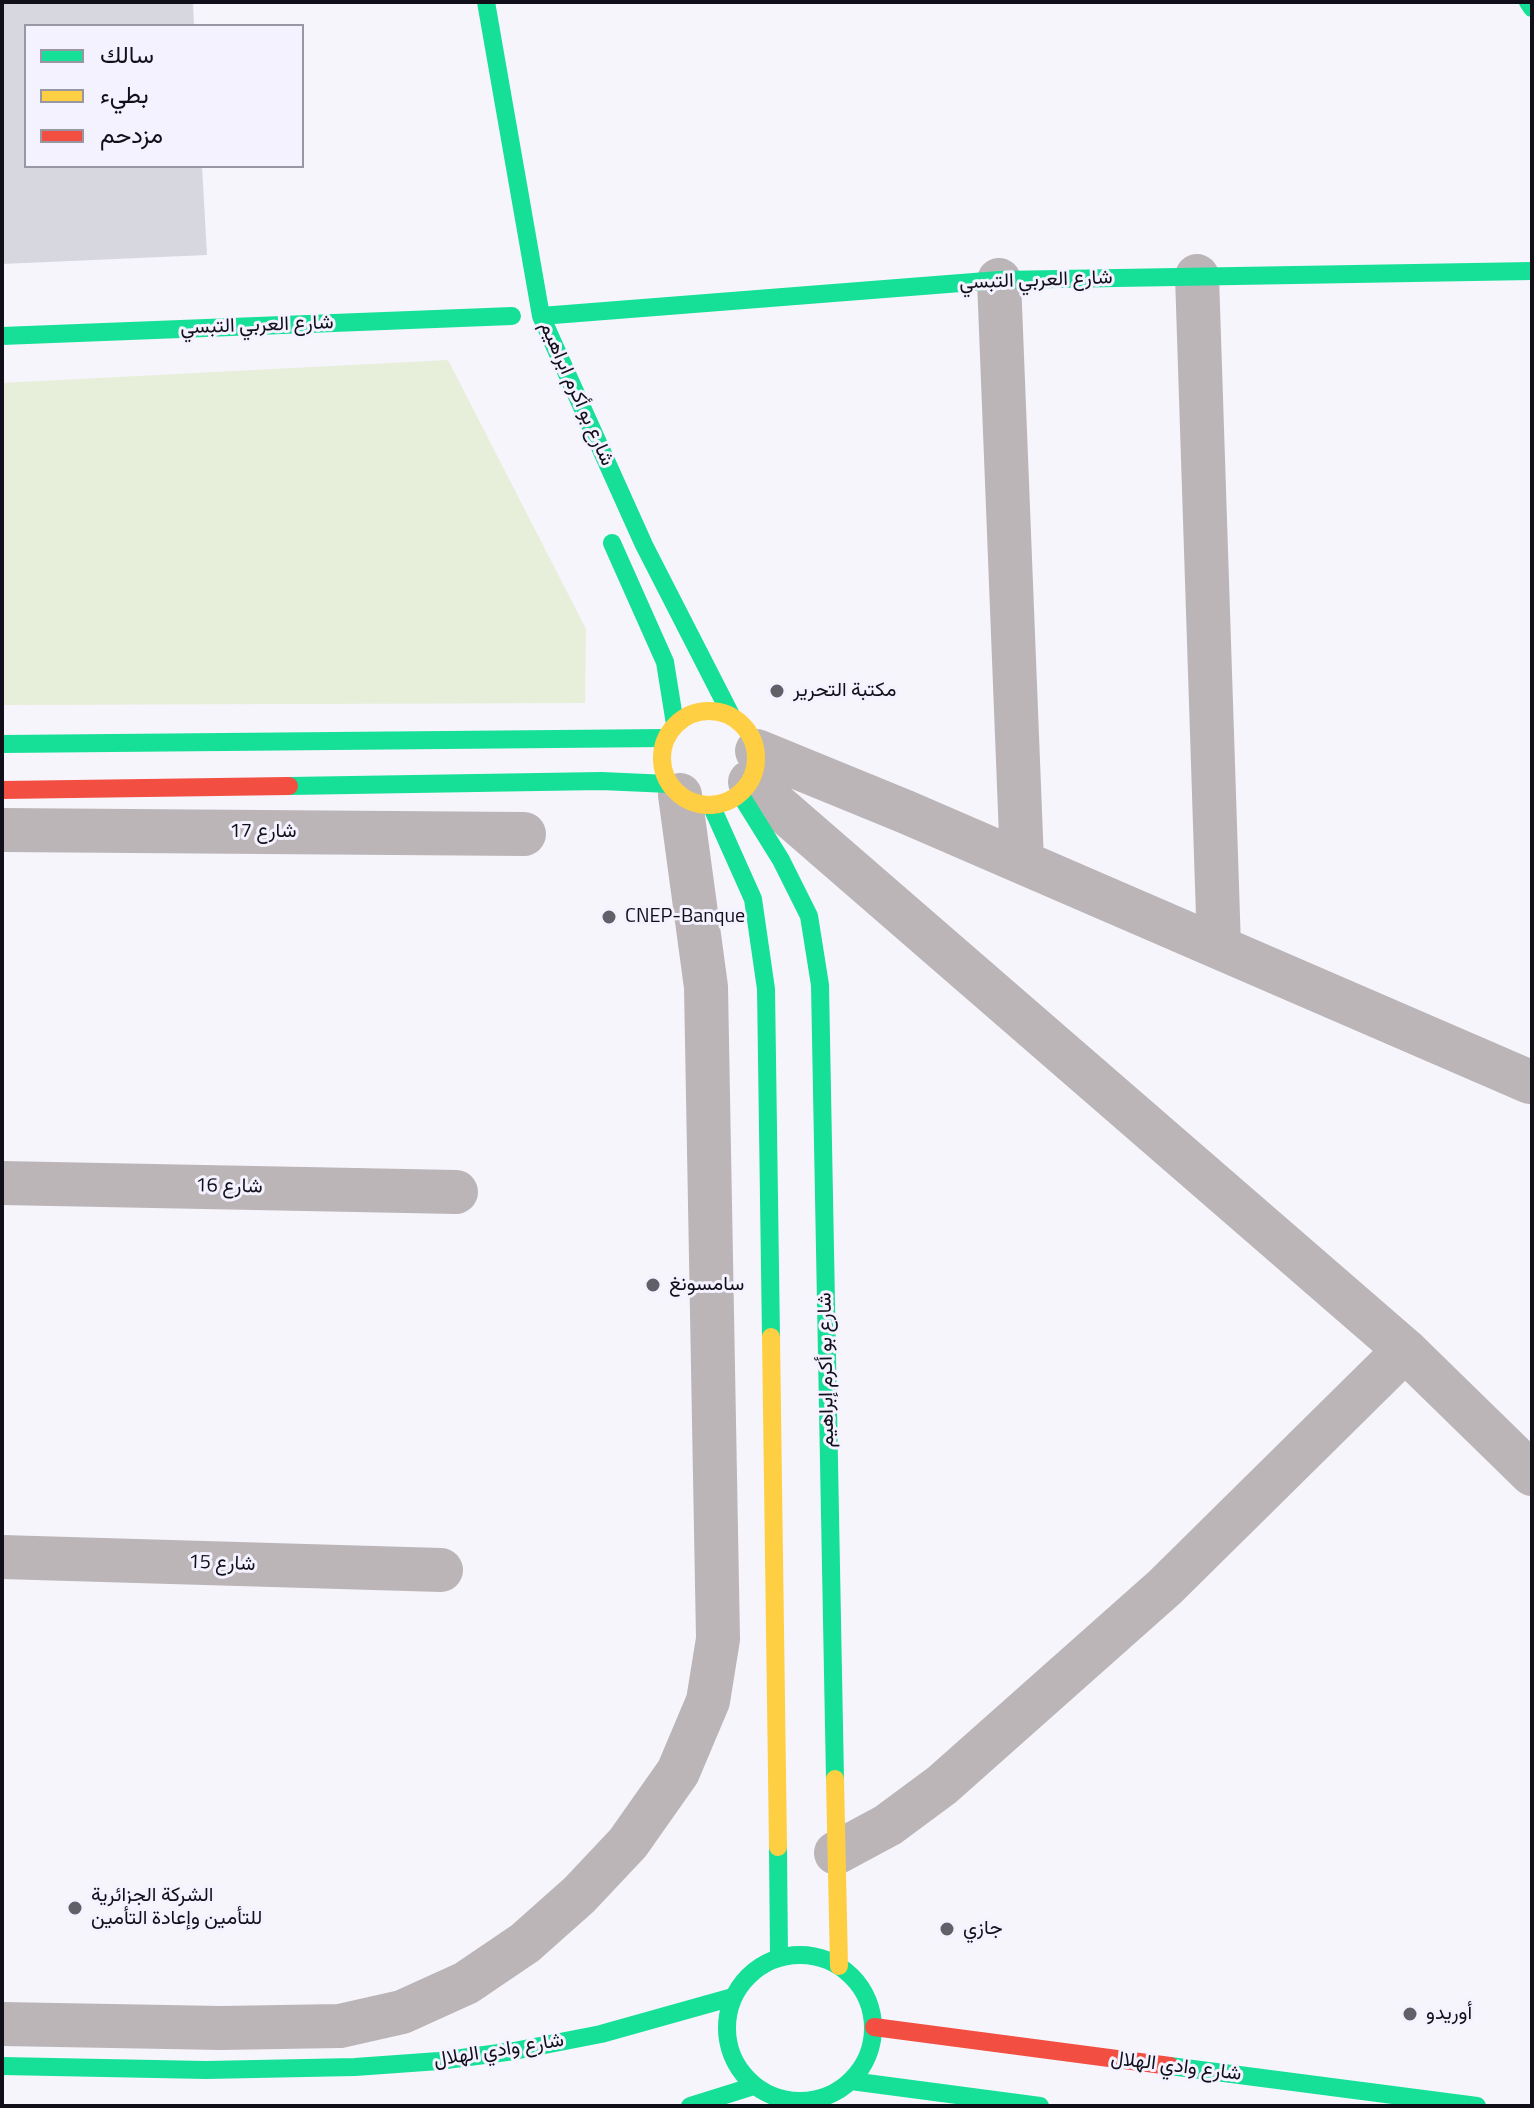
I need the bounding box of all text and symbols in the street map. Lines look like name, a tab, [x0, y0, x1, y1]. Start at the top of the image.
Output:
legend	[24, 24, 304, 168]
text: سالك	[100, 36, 154, 72]
text: بطيء	[100, 76, 149, 112]
text: مزدحم	[100, 116, 163, 152]
street label: شارع العربي التبسي	[959, 266, 1113, 296]
street label: شارع العربي التبسي	[180, 311, 334, 341]
street label: شارع بو أكرم ابراهيم	[533, 318, 619, 470]
place label: مكتبة التحرير	[793, 679, 896, 703]
marker: مكتبة التحرير	[768, 682, 786, 700]
street label: شارع 17	[229, 820, 297, 844]
place label: CNEP-Banque	[625, 905, 745, 929]
marker: CNEP-Banque	[600, 908, 618, 926]
street label: شارع 16	[195, 1174, 263, 1200]
place label: سامسونغ	[669, 1273, 744, 1297]
marker: سامسونغ	[644, 1276, 662, 1294]
street label: شارع بو أكرم إبراهيم	[814, 1292, 840, 1448]
street label: شارع 15	[188, 1551, 256, 1577]
place label: الشركة الجزائرية للتأمين وإعادة التأمين	[91, 1884, 262, 1931]
marker: الشركة الجزائرية للتأمين وإعادة التأمين	[66, 1899, 84, 1917]
place label: جازي	[963, 1917, 1003, 1941]
marker: جازي	[938, 1920, 956, 1938]
place label: أوريدو	[1426, 2002, 1472, 2026]
marker: أوريدو	[1401, 2005, 1419, 2023]
street label: شارع وادي الهلال	[432, 2029, 566, 2073]
street label: شارع وادي الهلال	[1109, 2047, 1243, 2087]

